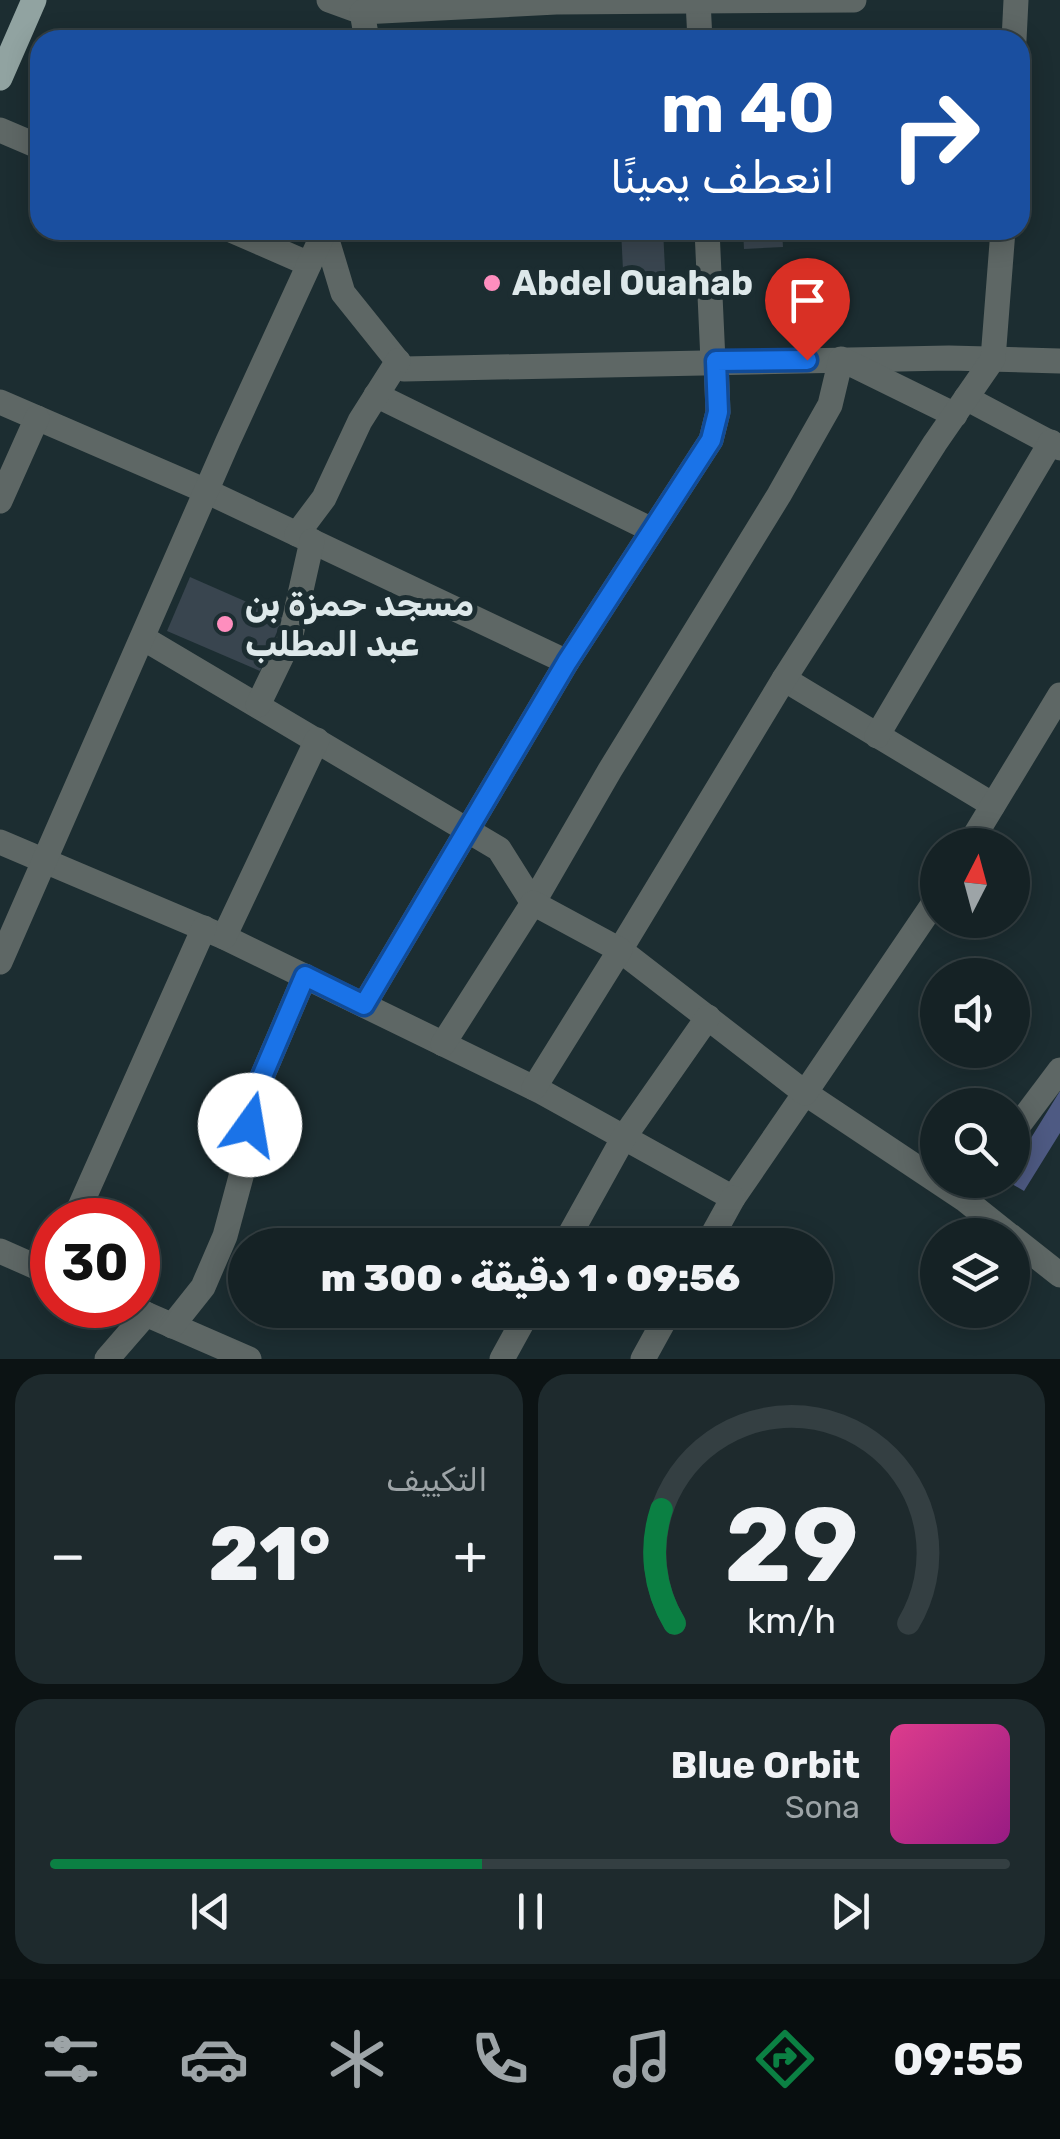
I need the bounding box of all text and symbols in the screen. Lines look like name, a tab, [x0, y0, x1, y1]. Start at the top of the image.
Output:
text: 40 m	[661, 67, 835, 150]
icon: right	[870, 70, 1000, 200]
text: انعطف يمينًا	[610, 151, 835, 204]
pin	[765, 258, 850, 361]
place label: Abdel Ouahab	[512, 262, 753, 304]
marker: Abdel Ouahab	[481, 272, 503, 294]
icon: arrive	[780, 273, 835, 328]
place label: مسجد حمزة بن عبد المطلب	[245, 583, 474, 665]
marker: مسجد حمزة بن عبد المطلب	[214, 613, 236, 635]
north arrow	[920, 828, 1030, 938]
map controls	[920, 828, 1030, 1328]
button: sound	[920, 958, 1030, 1068]
position arrow	[198, 1073, 302, 1177]
button: search	[920, 1088, 1030, 1198]
speed limit sign: 30	[30, 1198, 160, 1328]
button: layers	[920, 1218, 1030, 1328]
text: 09:56 · 1 دقيقة · 300 m	[321, 1255, 740, 1301]
text: التكييف	[386, 1461, 488, 1499]
text: 29	[724, 1484, 858, 1607]
text: 21°	[209, 1510, 330, 1599]
text: −	[50, 1523, 86, 1588]
text: +	[453, 1523, 487, 1588]
text: km/h	[747, 1600, 836, 1642]
text: Blue Orbit	[670, 1742, 860, 1788]
text: Sona	[785, 1788, 860, 1826]
icon: previous	[183, 1884, 238, 1939]
icon: pause	[503, 1884, 558, 1939]
icon: next	[823, 1884, 878, 1939]
icon: filters	[36, 2024, 106, 2094]
icon: car	[179, 2024, 249, 2094]
icon: climate	[322, 2024, 392, 2094]
icon: phone	[465, 2024, 535, 2094]
icon: music	[607, 2024, 677, 2094]
icon: directions	[750, 2024, 820, 2094]
text: 09:55	[893, 2033, 1024, 2086]

